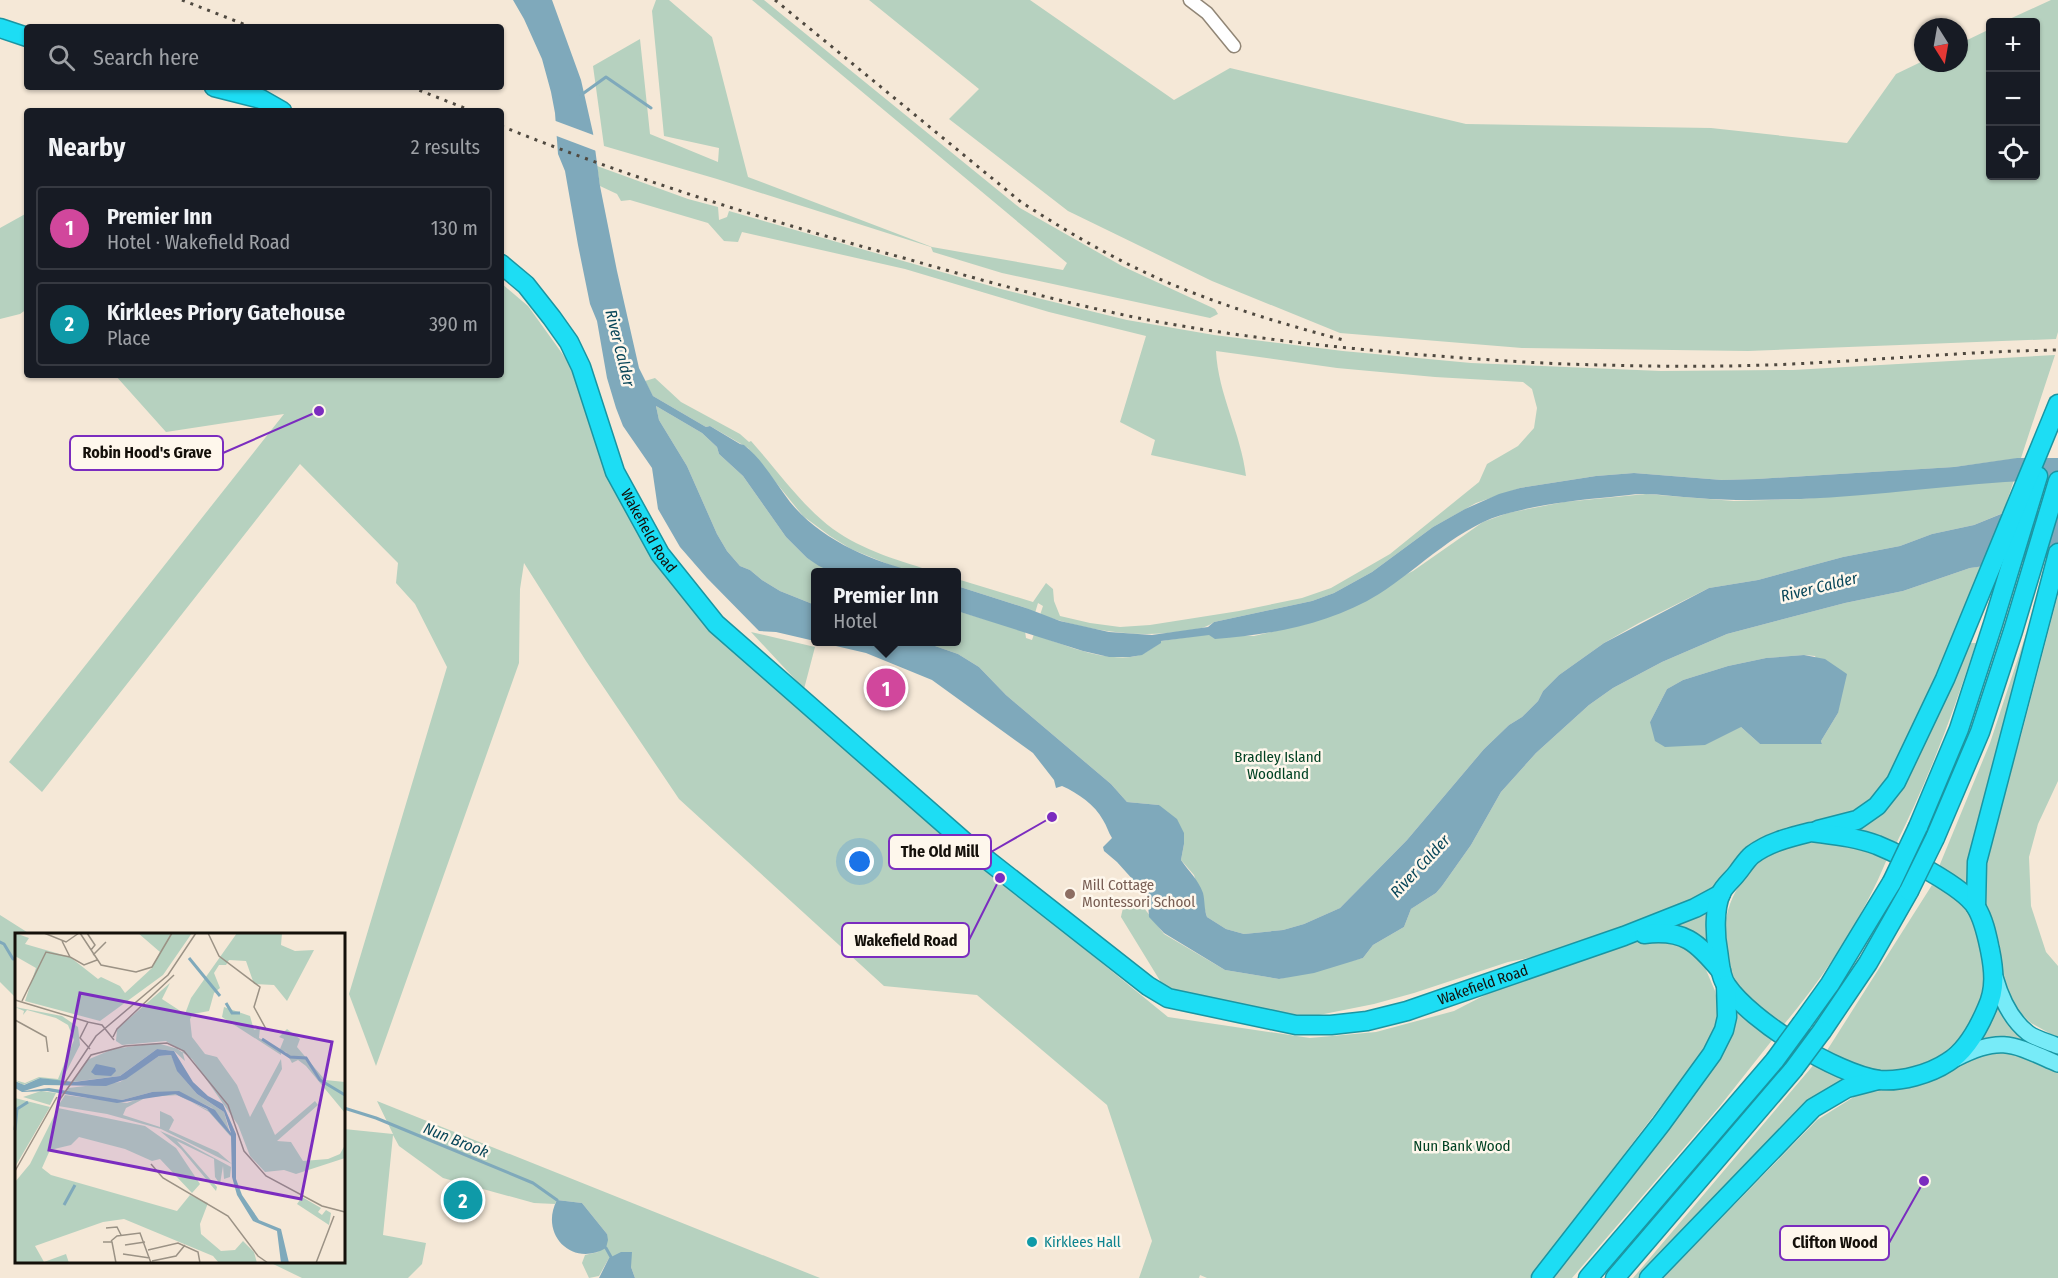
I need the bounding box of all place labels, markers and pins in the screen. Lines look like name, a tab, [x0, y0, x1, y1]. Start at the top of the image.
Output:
callout: Robin Hood's Grave	[70, 436, 223, 470]
pin: 1	[866, 666, 906, 710]
callout: The Old Mill	[889, 835, 991, 869]
place label: Mill Cottage Montessori School	[1082, 876, 1195, 911]
marker: Mill Cottage Montessori School	[1063, 887, 1077, 901]
callout: Wakefield Road	[842, 923, 969, 957]
pin: 2	[444, 1178, 482, 1222]
callout: Clifton Wood	[1780, 1226, 1889, 1260]
place label: Kirklees Hall	[1044, 1233, 1121, 1251]
marker: Kirklees Hall	[1025, 1235, 1039, 1249]

